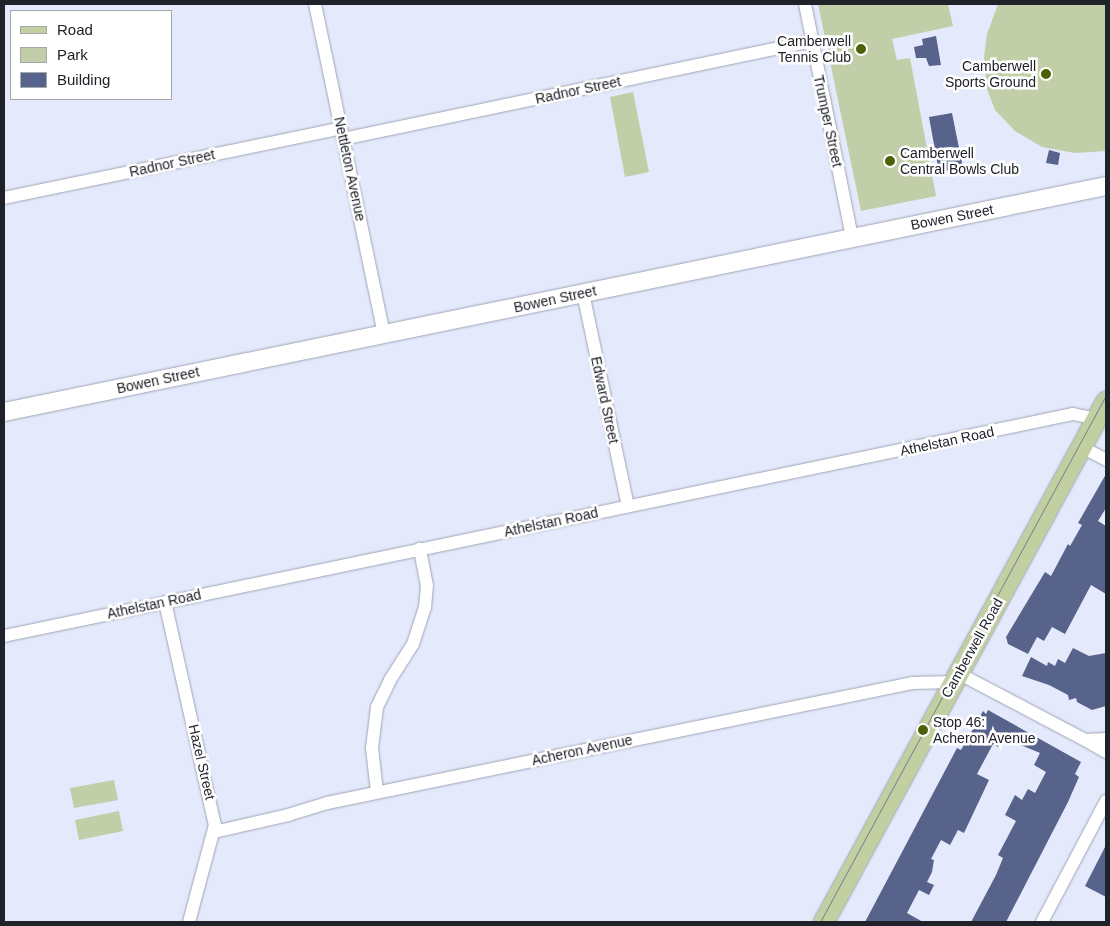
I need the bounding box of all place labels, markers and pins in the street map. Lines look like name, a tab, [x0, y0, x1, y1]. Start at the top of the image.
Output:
place label: Camberwell Tennis Club	[777, 33, 851, 65]
marker: Camberwell Tennis Club	[855, 43, 867, 55]
place label: Camberwell Sports Ground	[945, 58, 1036, 90]
marker: Camberwell Sports Ground	[1040, 68, 1052, 80]
place label: Camberwell Central Bowls Club	[900, 145, 1019, 178]
marker: Camberwell Central Bowls Club	[884, 155, 896, 167]
place label: Stop 46: Acheron Avenue	[933, 714, 1036, 746]
marker: Stop 46: Acheron Avenue	[917, 724, 929, 736]

